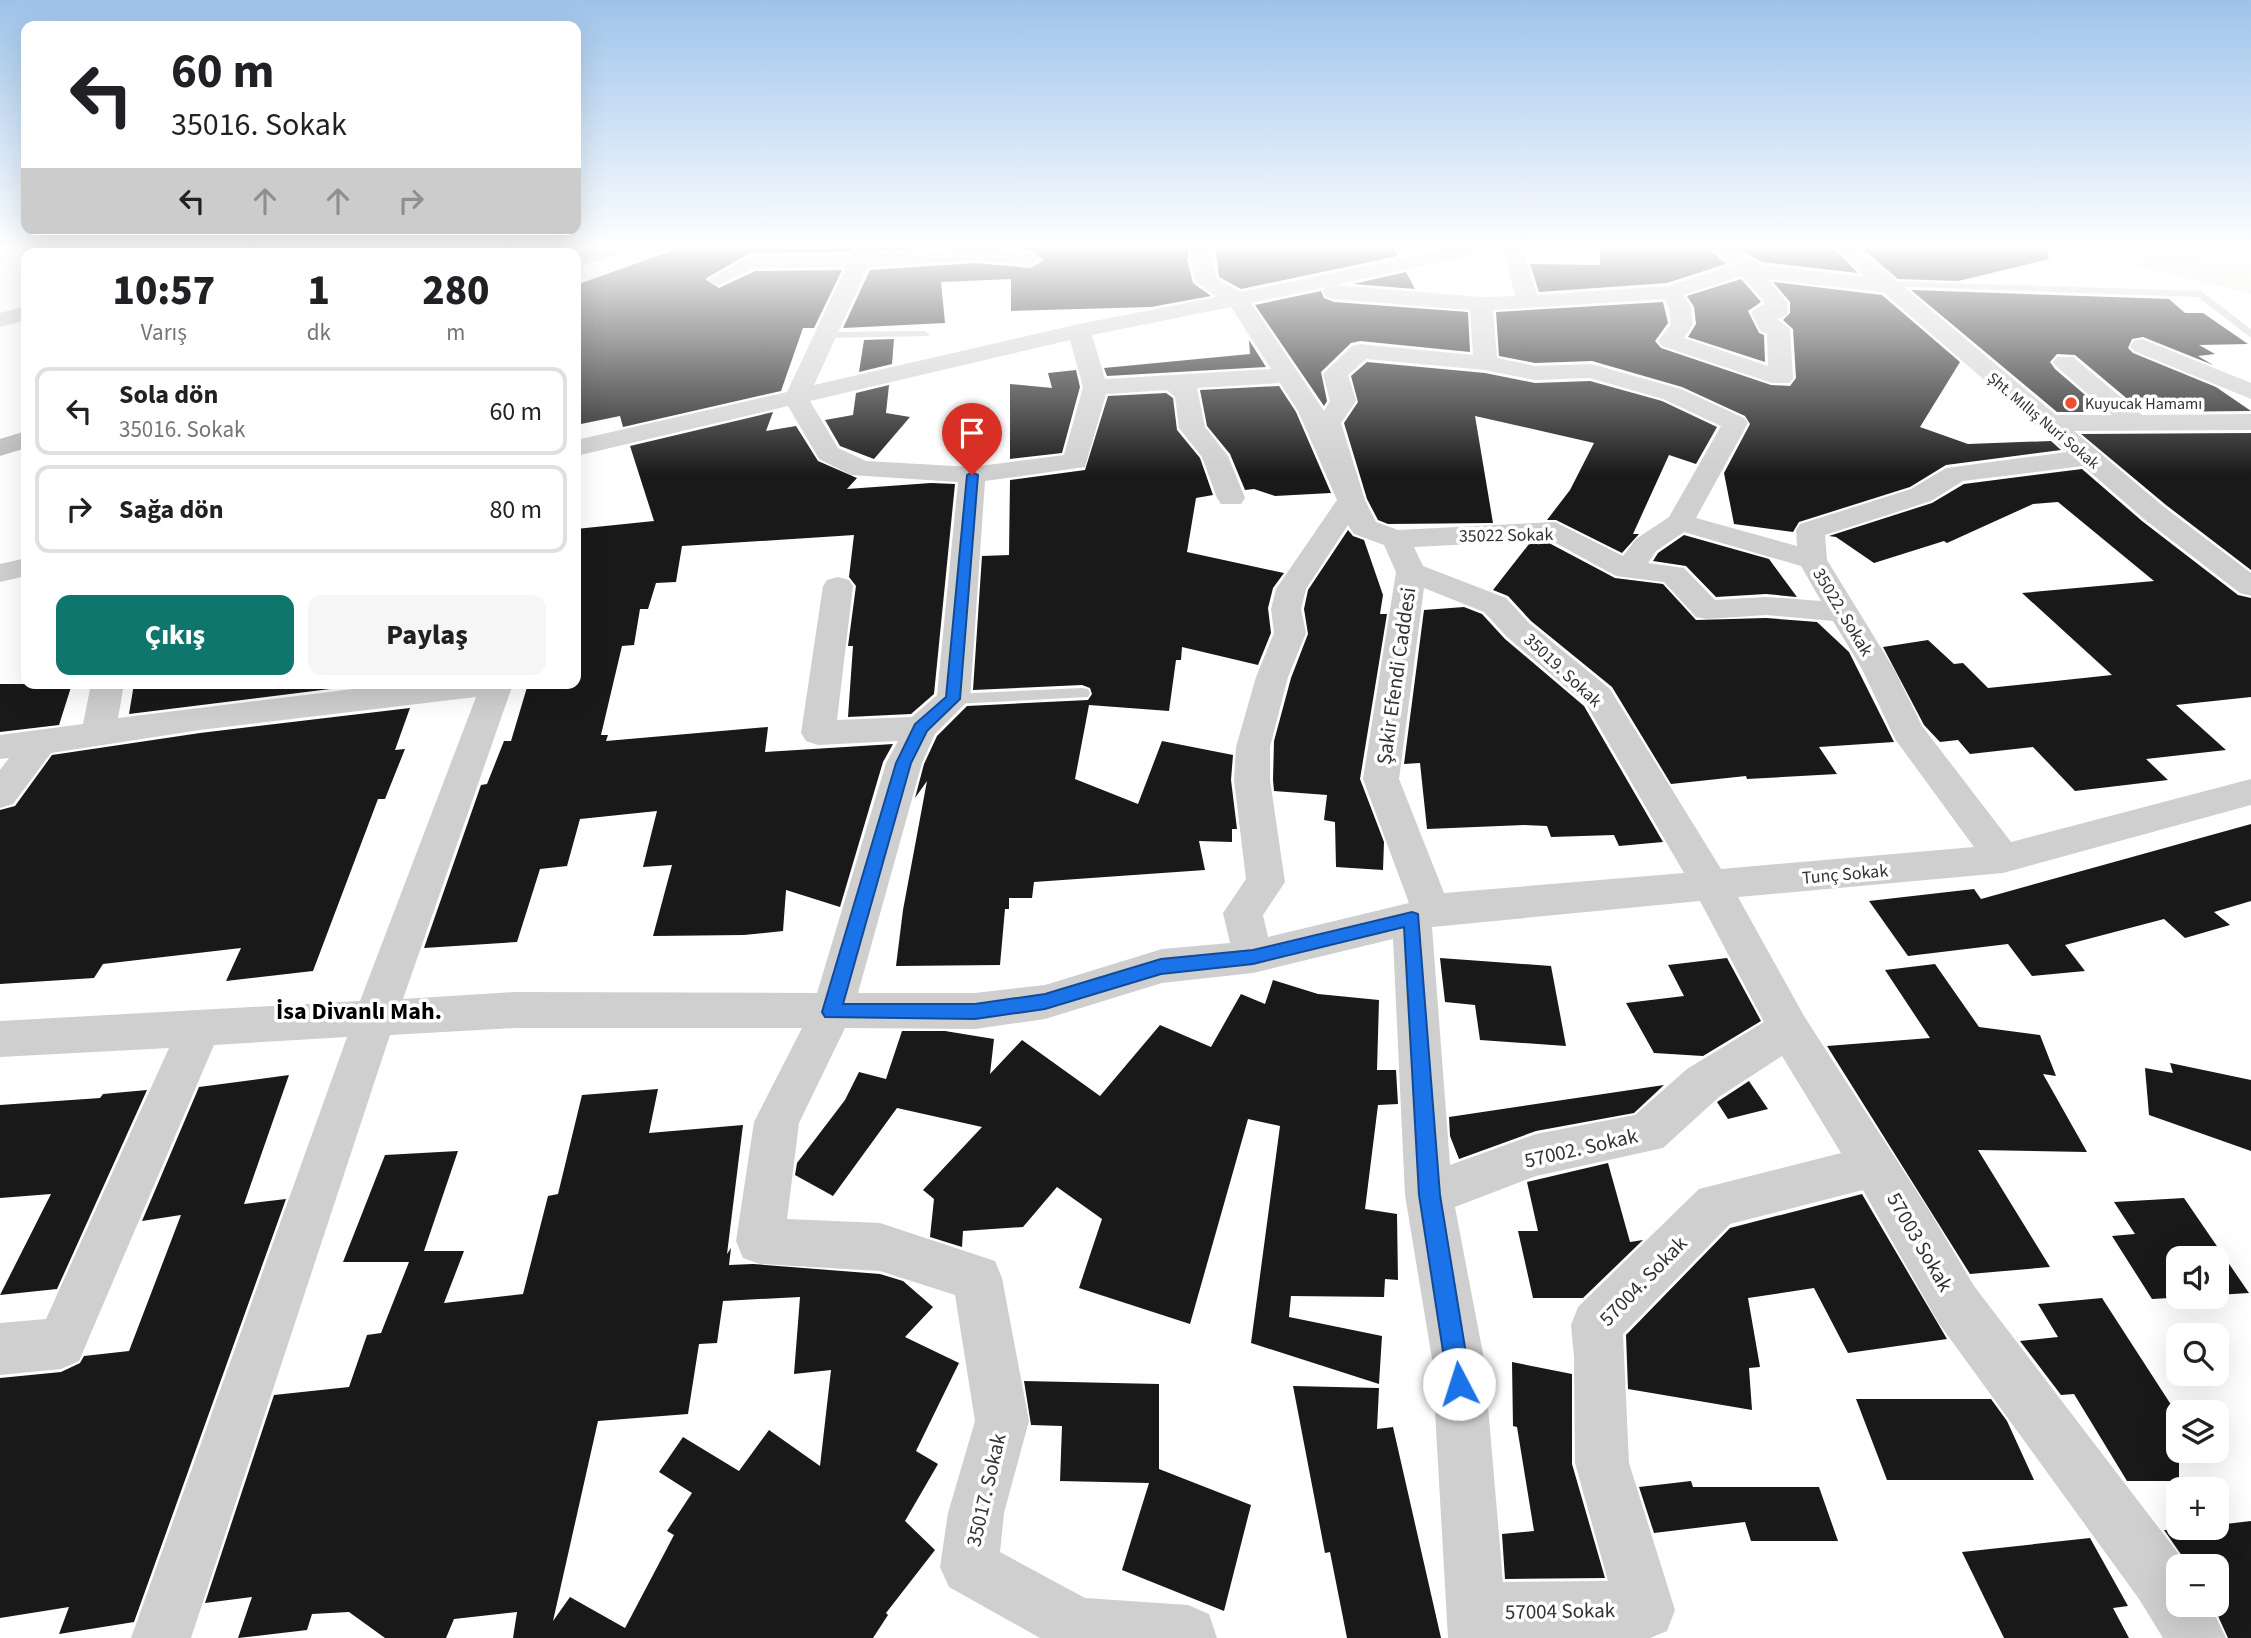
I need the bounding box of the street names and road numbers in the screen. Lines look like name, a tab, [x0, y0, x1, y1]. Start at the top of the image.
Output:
street label: Şht. Mıllış Nuri Sokak	[1983, 367, 2104, 474]
street label: 35022 Sokak	[1459, 522, 1554, 549]
street label: 35022. Sokak	[1806, 563, 1879, 661]
street label: Şakir Efendi Caddesi	[1369, 585, 1423, 767]
street label: 35019. Sokak	[1518, 627, 1607, 713]
street label: Tunç Sokak	[1801, 858, 1889, 891]
street label: 57002. Sokak	[1521, 1120, 1641, 1176]
street label: 57003 Sokak	[1879, 1187, 1961, 1298]
street label: 57004. Sokak	[1592, 1229, 1694, 1333]
street label: 35017. Sokak	[958, 1430, 1014, 1550]
street label: 57004 Sokak	[1505, 1595, 1616, 1627]

